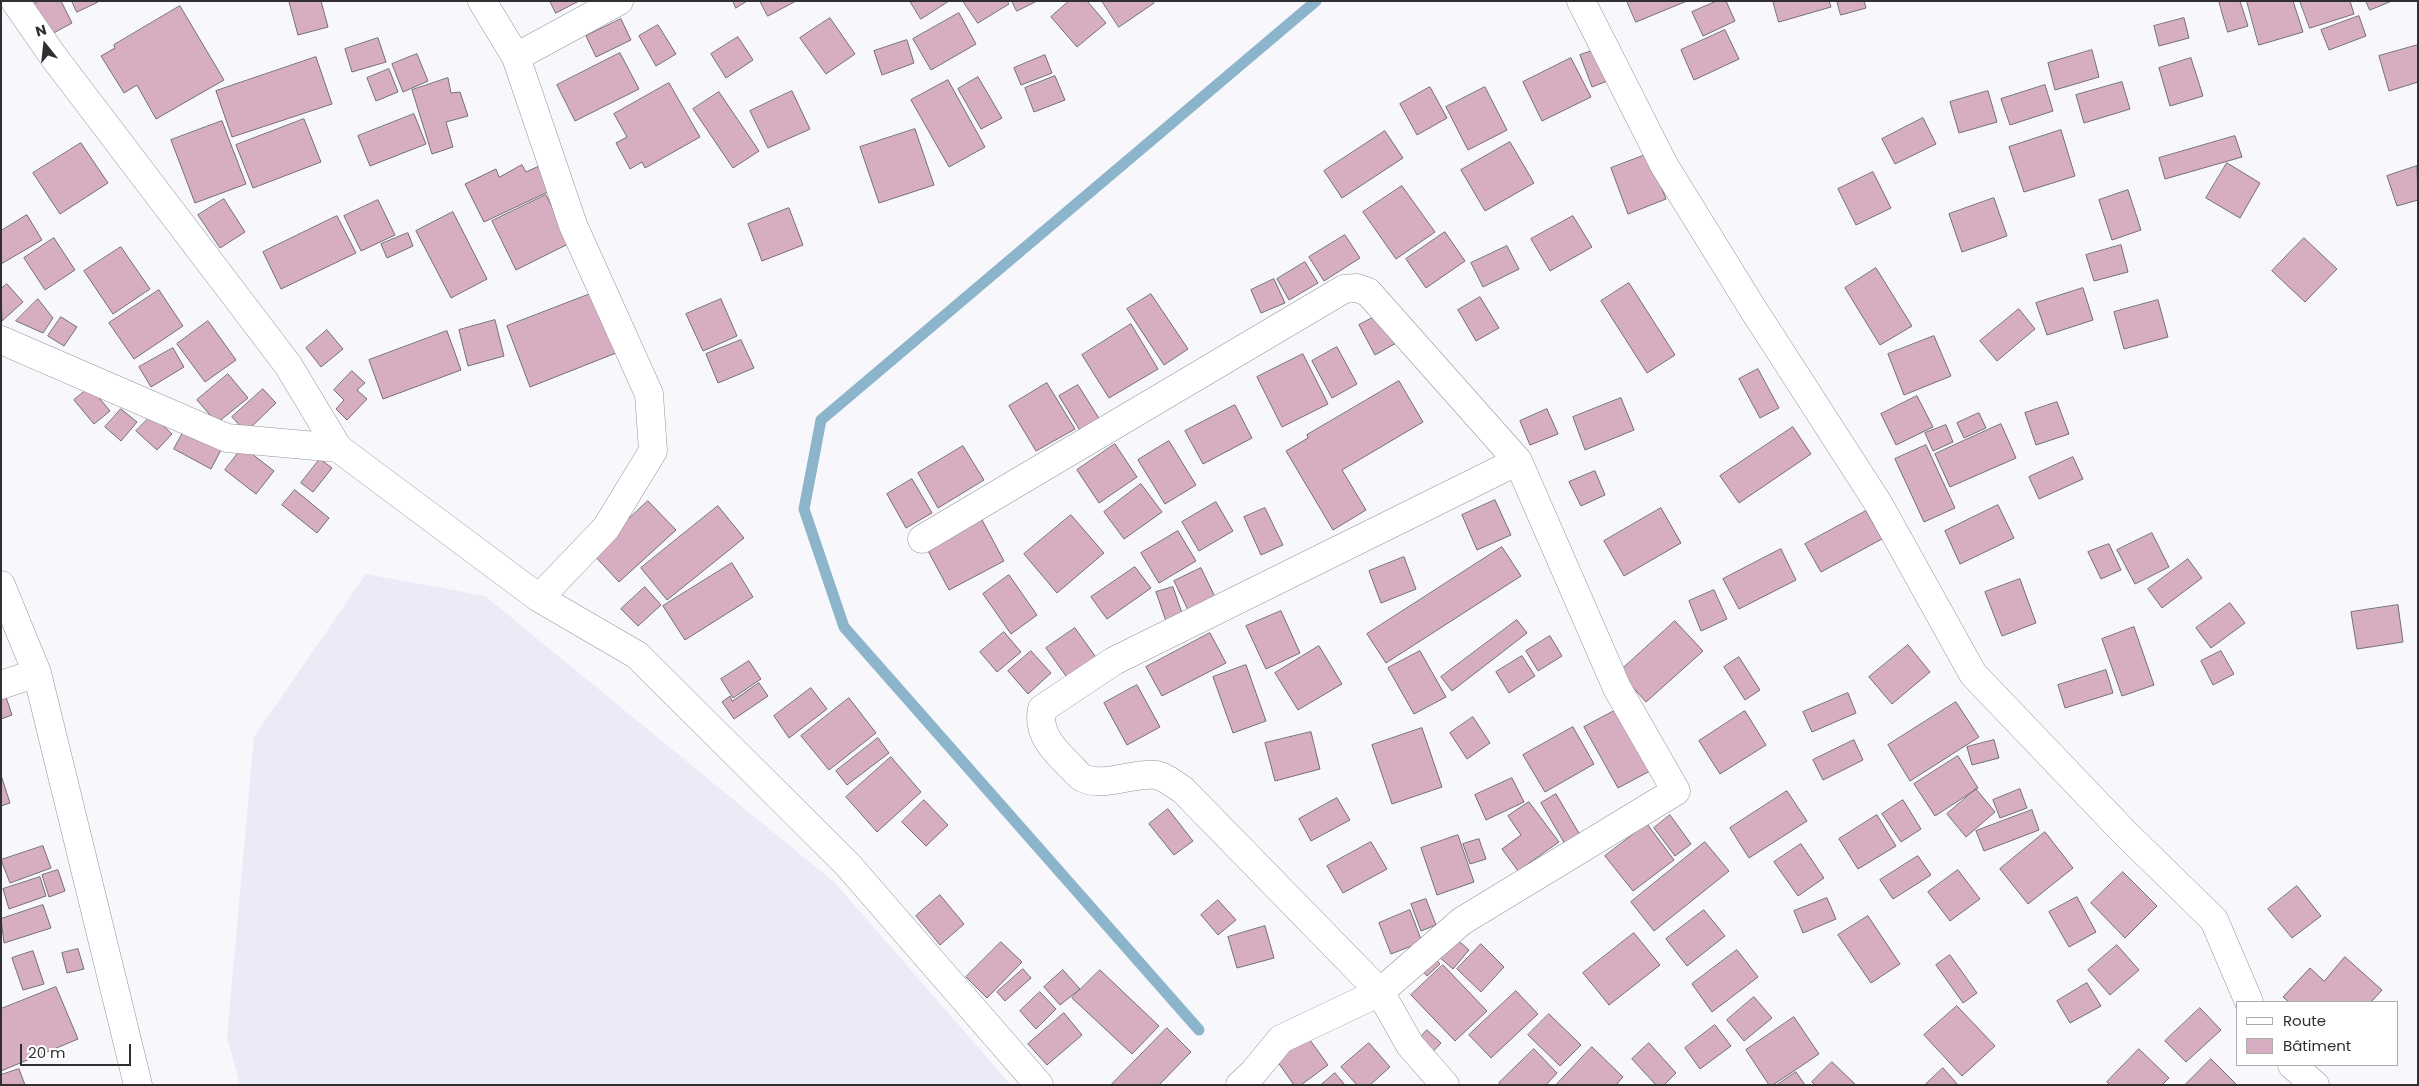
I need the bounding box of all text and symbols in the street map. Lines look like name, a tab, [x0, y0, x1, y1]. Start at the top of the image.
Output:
north arrow	[20, 20, 70, 70]
text: N	[33, 20, 49, 42]
legend	[2236, 1001, 2399, 1066]
text: Route	[2283, 1010, 2326, 1031]
scale bar	[22, 1034, 134, 1066]
text: Bâtiment	[2283, 1035, 2351, 1056]
text: 20 m	[28, 1042, 66, 1063]

